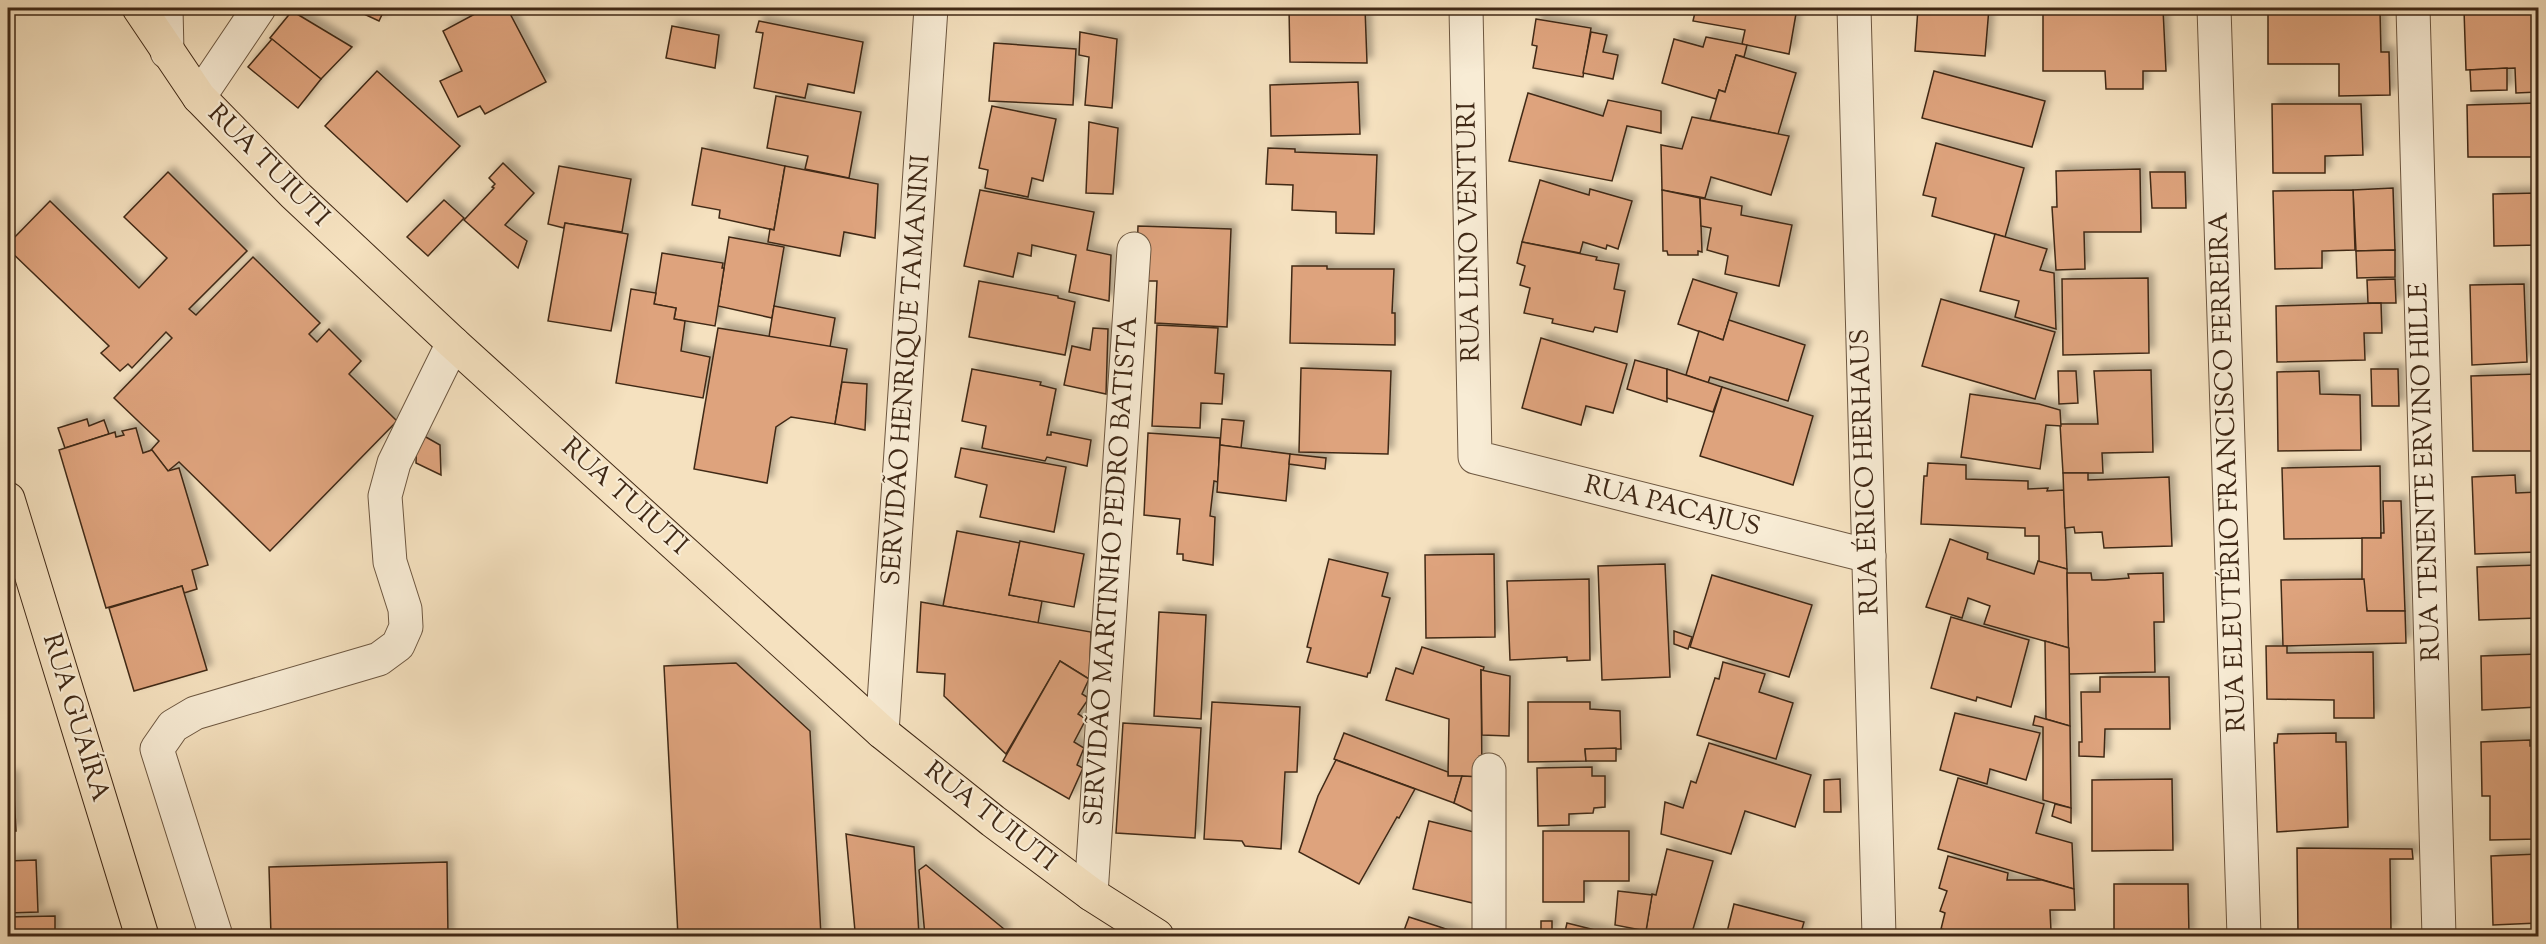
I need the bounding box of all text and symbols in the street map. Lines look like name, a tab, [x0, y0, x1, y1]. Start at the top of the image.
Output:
street label: RUA TUIUTI	[199, 97, 338, 236]
street label: RUA LINO VENTURI	[1449, 101, 1491, 362]
street label: SERVIDÃO HENRIQUE TAMANINI	[873, 153, 941, 587]
street label: RUA ELEUTÉRIO FRANCISCO FERREIRA	[2201, 211, 2257, 733]
street label: RUA TENENTE ERVINO HILLE	[2401, 281, 2451, 662]
street label: SERVIDÃO MARTINHO PEDRO BATISTA	[1076, 315, 1148, 827]
street label: RUA ÉRICO HERHAUS	[1843, 328, 1889, 616]
street label: RUA TUIUTI	[552, 430, 696, 564]
street label: RUA PACAJUS	[1580, 467, 1764, 547]
street label: RUA GUAÍRA	[32, 629, 118, 807]
street label: RUA TUIUTI	[916, 753, 1065, 881]

